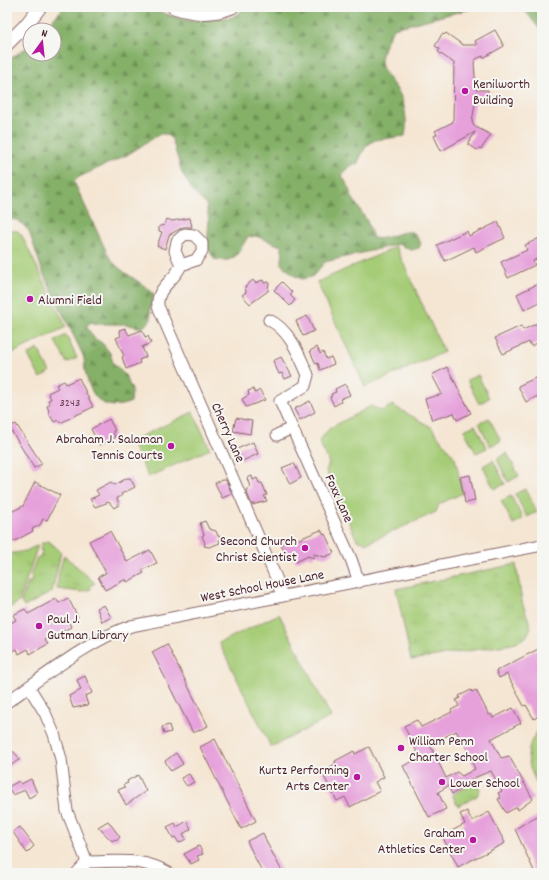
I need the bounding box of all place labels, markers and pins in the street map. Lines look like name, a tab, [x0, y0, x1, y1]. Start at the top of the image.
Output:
place label: Kenilworth Building	[473, 75, 530, 111]
marker: Kenilworth Building	[460, 86, 470, 96]
place label: Alumni Field	[38, 291, 102, 311]
marker: Alumni Field	[25, 294, 35, 304]
place label: Abraham J. Salaman Tennis Courts	[56, 430, 163, 466]
marker: Abraham J. Salaman Tennis Courts	[166, 441, 176, 451]
place label: Second Church Christ Scientist	[216, 532, 297, 568]
marker: Second Church Christ Scientist	[300, 543, 310, 553]
place label: Paul J. Gutman Library	[47, 610, 128, 646]
marker: Paul J. Gutman Library	[34, 621, 44, 631]
place label: William Penn Charter School	[409, 732, 488, 768]
marker: William Penn Charter School	[396, 743, 406, 753]
place label: Kurtz Performing Arts Center	[259, 761, 350, 797]
marker: Kurtz Performing Arts Center	[352, 772, 362, 782]
place label: Lower School	[450, 774, 520, 794]
marker: Lower School	[437, 777, 447, 787]
place label: Graham Athletics Center	[378, 824, 466, 860]
marker: Graham Athletics Center	[468, 835, 478, 845]

